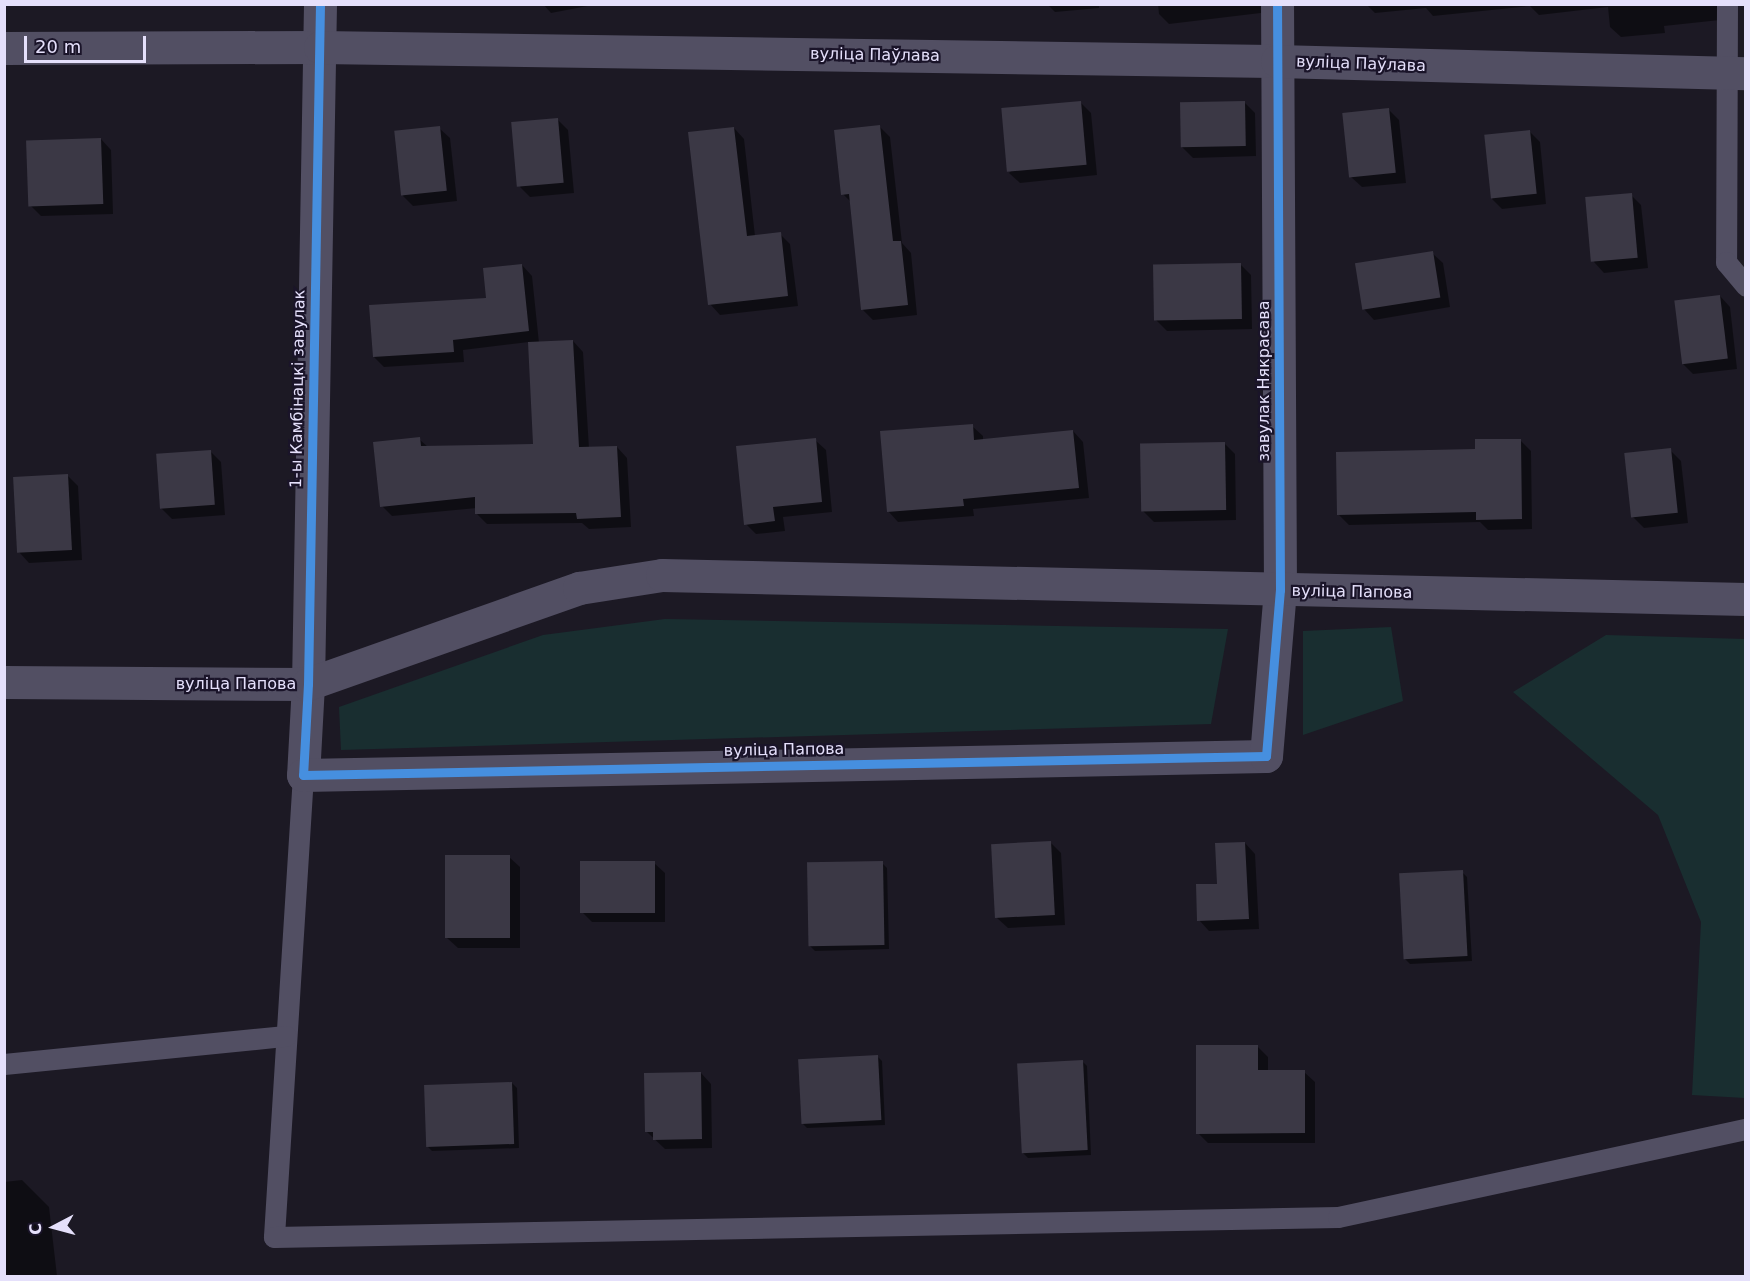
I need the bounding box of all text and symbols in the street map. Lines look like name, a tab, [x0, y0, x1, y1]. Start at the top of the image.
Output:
scale bar	[27, 24, 148, 62]
text: 20 m	[35, 36, 81, 57]
street label: вуліца Паўлава	[810, 44, 940, 66]
street label: вуліца Паўлава	[1296, 52, 1426, 76]
street label: 1-ы Камбінацкі завулак	[287, 290, 309, 488]
street label: завулак Някрасава	[1254, 300, 1274, 462]
street label: вуліца Папова	[1292, 581, 1412, 603]
street label: вуліца Папова	[176, 674, 296, 694]
street label: вуліца Папова	[724, 739, 844, 761]
north arrow	[24, 1197, 84, 1257]
text: С	[26, 1222, 46, 1236]

